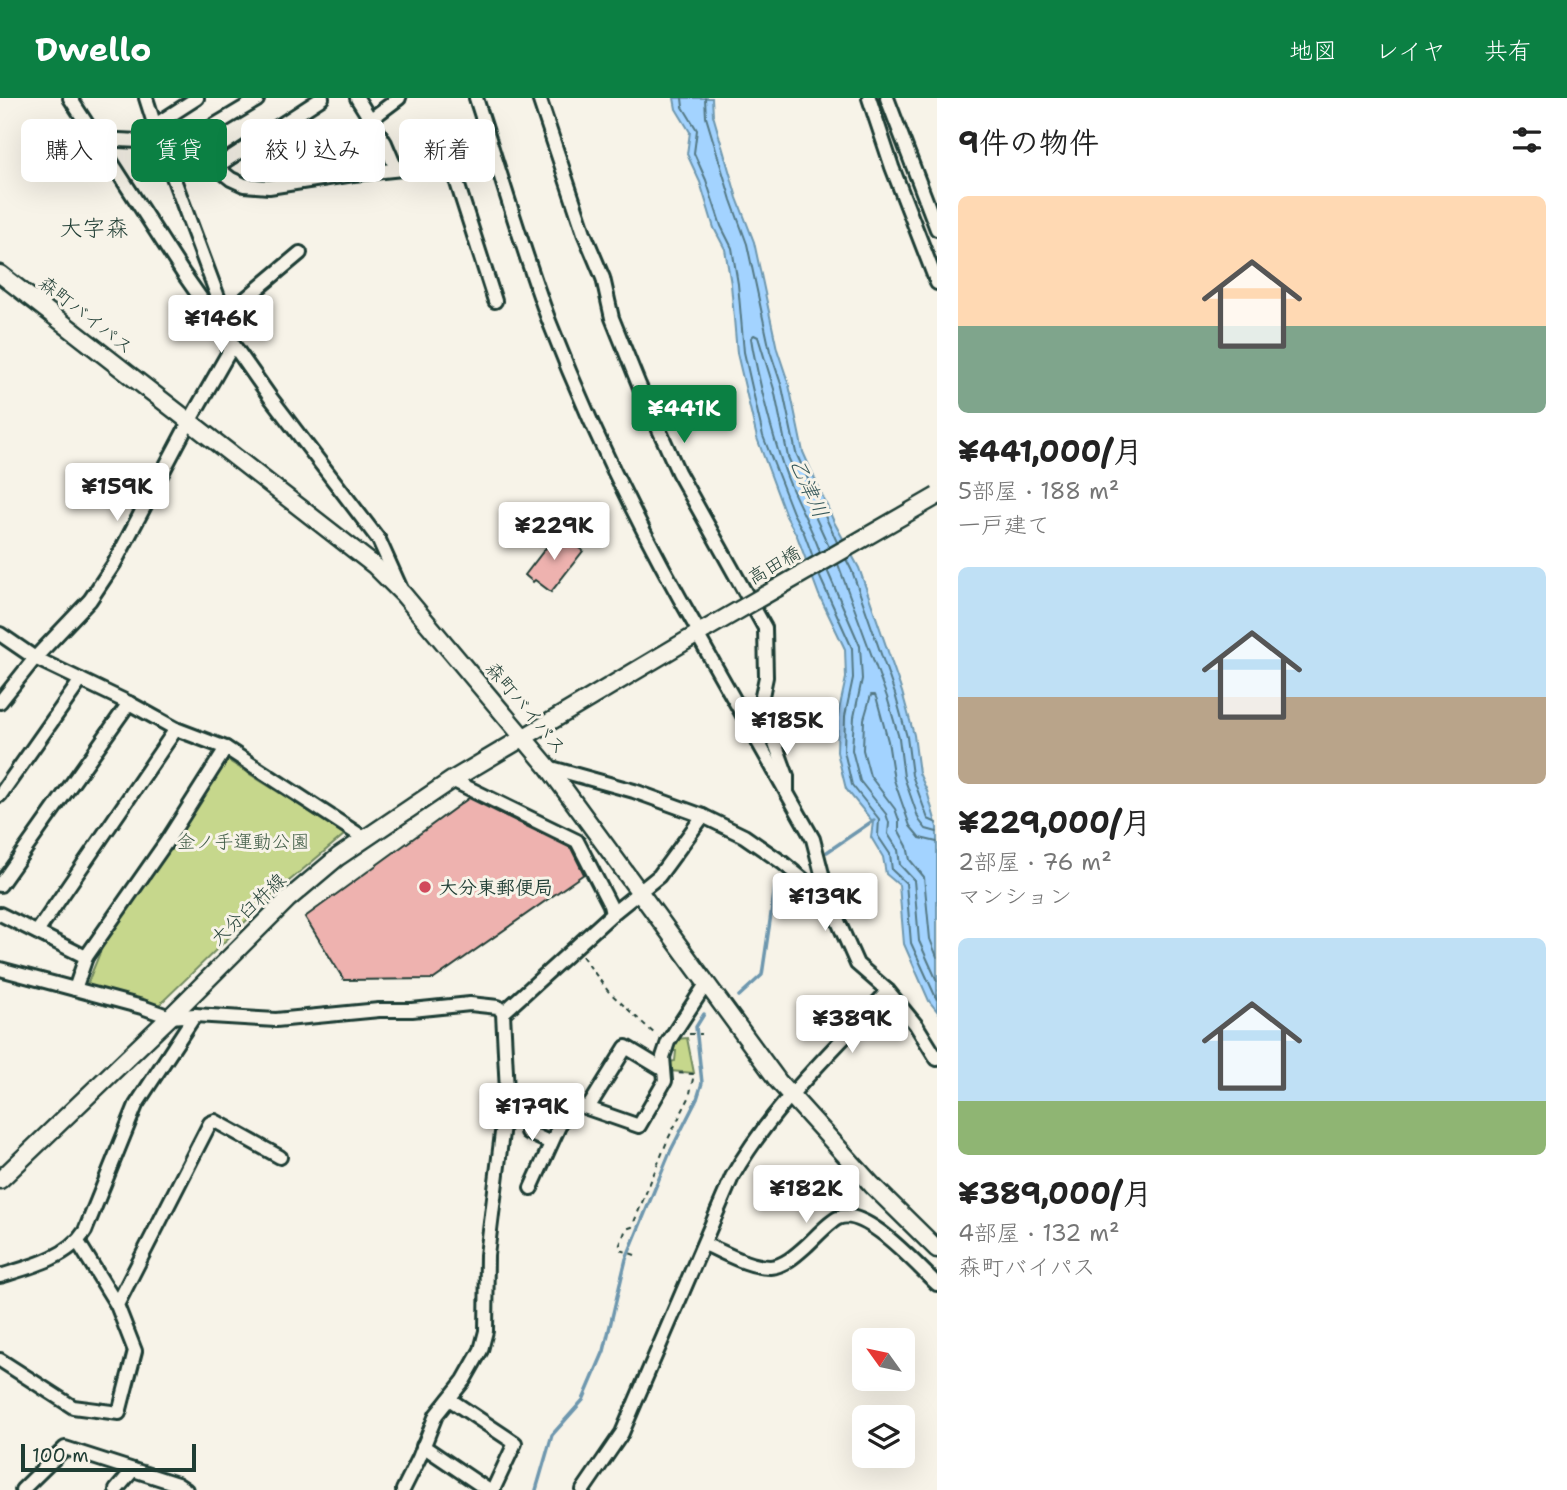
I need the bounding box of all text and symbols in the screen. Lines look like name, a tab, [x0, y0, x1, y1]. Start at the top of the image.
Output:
text: Dwello	[35, 27, 151, 72]
text: 地図	[1289, 35, 1337, 67]
text: レイヤ	[1375, 35, 1446, 67]
text: 共有	[1484, 35, 1532, 67]
chip: 購入	[21, 119, 117, 182]
chip: 賃貸	[131, 119, 227, 182]
chip: 絞り込み	[241, 119, 385, 182]
chip: 新着	[399, 119, 495, 182]
icon: filters	[1508, 121, 1546, 159]
text: 9件の物件	[958, 122, 1099, 163]
district label: 大字森	[60, 213, 129, 243]
icon: home	[1189, 241, 1315, 367]
street label: 森町バイパス	[34, 270, 138, 360]
pin: ¥146K	[172, 296, 270, 355]
text: ¥146K	[184, 303, 258, 333]
pin: ¥441K	[635, 386, 733, 445]
text: ¥441K	[648, 393, 720, 423]
text: ¥441,000/月	[958, 431, 1143, 472]
water label: 乙津川	[783, 454, 835, 522]
pin: ¥159K	[68, 464, 166, 523]
text: ¥159K	[81, 471, 153, 501]
text: 5部屋 · 188 m²	[958, 476, 1119, 506]
pin: ¥229K	[505, 503, 603, 562]
text: ¥229K	[515, 510, 593, 540]
text: 一戸建て	[958, 510, 1050, 540]
street label: 高田橋	[743, 540, 805, 590]
icon: home	[1189, 612, 1315, 738]
street label: 森町バイパス	[480, 656, 572, 760]
pin: ¥185K	[738, 698, 836, 757]
text: ¥185K	[751, 705, 823, 735]
text: ¥229,000/月	[958, 802, 1151, 843]
park label: 金ノ手運動公園	[176, 829, 310, 854]
text: 2部屋 · 76 m²	[958, 847, 1112, 877]
street label: 大分臼杵線	[205, 867, 291, 951]
pin: ¥139K	[776, 874, 874, 933]
place label: 大分東郵便局	[439, 875, 553, 900]
marker: 大分東郵便局	[417, 879, 433, 895]
text: ¥139K	[789, 881, 861, 911]
text: マンション	[958, 881, 1072, 911]
icon: home	[1189, 983, 1315, 1109]
pin: ¥389K	[803, 996, 901, 1055]
text: ¥389K	[812, 1003, 892, 1033]
pin: ¥179K	[483, 1084, 581, 1143]
text: ¥179K	[495, 1091, 569, 1121]
pin: ¥182K	[757, 1166, 855, 1225]
text: ¥182K	[769, 1173, 843, 1203]
text: ¥389,000/月	[958, 1173, 1152, 1214]
text: 4部屋 · 132 m²	[958, 1218, 1120, 1248]
text: 森町バイパス	[958, 1252, 1096, 1282]
north arrow	[852, 1328, 915, 1391]
map controls	[852, 1328, 915, 1468]
button: layers	[852, 1405, 915, 1468]
scale bar	[21, 1441, 196, 1473]
text: 100 m	[32, 1443, 89, 1468]

